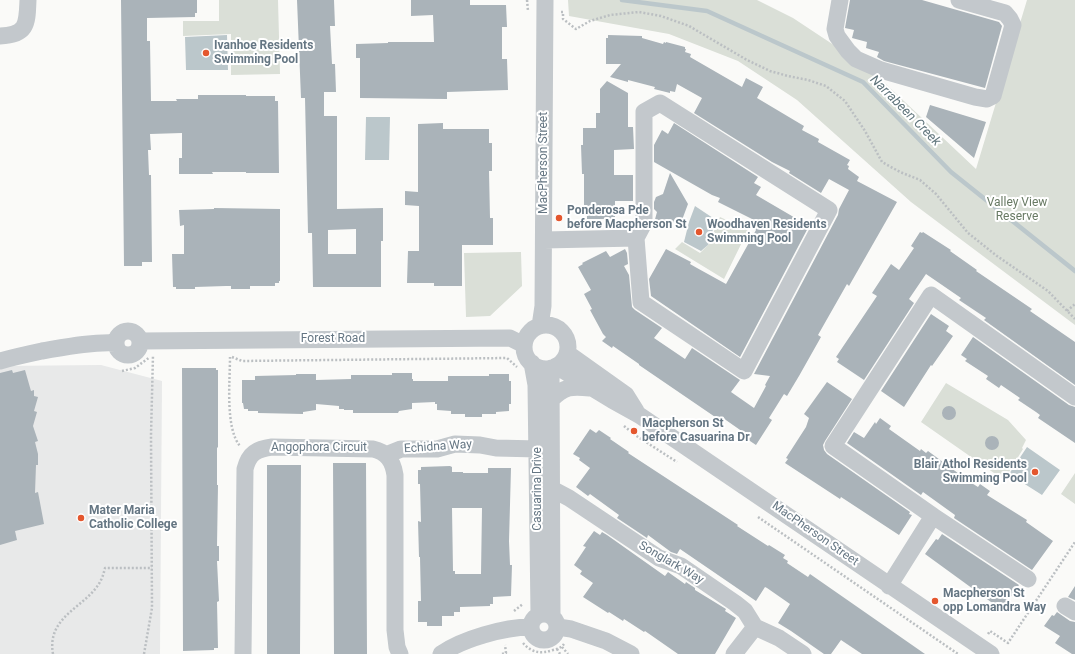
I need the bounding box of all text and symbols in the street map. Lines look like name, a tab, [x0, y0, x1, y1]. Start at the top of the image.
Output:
place label: Ivanhoe Residents Swimming Pool	[214, 39, 313, 67]
marker: Ivanhoe Residents Swimming Pool	[201, 48, 211, 58]
water label: Narrabeen Creek	[866, 72, 944, 150]
street label: MacPherson Street	[537, 112, 551, 214]
park label: Valley View Reserve	[987, 196, 1047, 224]
place label: Ponderosa Pde before Macpherson St	[567, 204, 687, 232]
marker: Ponderosa Pde before Macpherson St	[554, 213, 564, 223]
place label: Woodhaven Residents Swimming Pool	[707, 218, 827, 246]
marker: Woodhaven Residents Swimming Pool	[694, 227, 704, 237]
street label: Forest Road	[301, 332, 365, 346]
place label: Macpherson St before Casuarina Dr	[642, 417, 750, 445]
marker: Macpherson St before Casuarina Dr	[629, 426, 639, 436]
street label: Echidna Way	[404, 437, 472, 457]
street label: Angophora Circuit	[271, 441, 367, 455]
street label: Casuarina Drive	[531, 447, 545, 531]
place label: Blair Athol Residents Swimming Pool	[914, 458, 1027, 486]
marker: Blair Athol Residents Swimming Pool	[1030, 467, 1040, 477]
street label: MacPherson Street	[769, 499, 861, 569]
place label: Mater Maria Catholic College	[89, 504, 177, 532]
marker: Mater Maria Catholic College	[76, 513, 86, 523]
street label: Songlark Way	[636, 539, 706, 587]
place label: Macpherson St opp Lomandra Way	[943, 587, 1046, 615]
marker: Macpherson St opp Lomandra Way	[930, 596, 940, 606]

